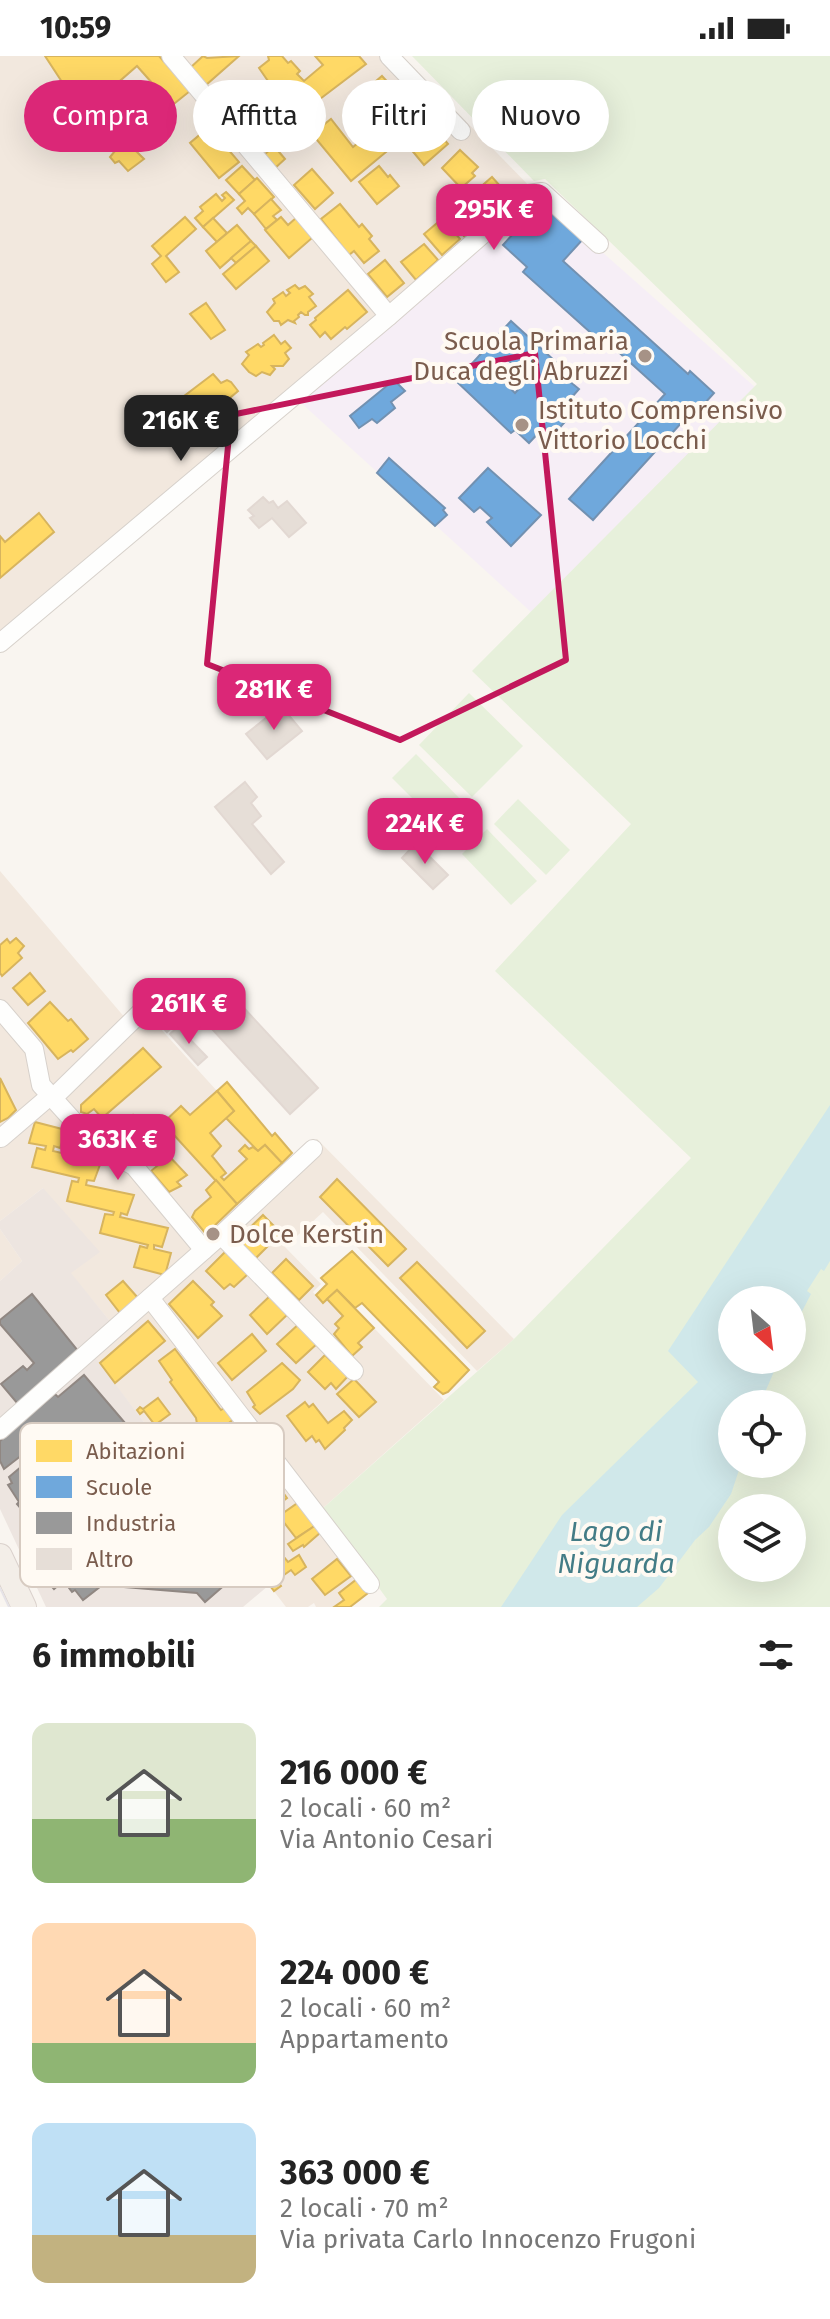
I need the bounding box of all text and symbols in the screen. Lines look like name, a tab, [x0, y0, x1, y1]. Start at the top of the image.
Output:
text: 10:59	[40, 10, 111, 46]
chip: Compra	[24, 80, 177, 152]
chip: Affitta	[193, 80, 326, 152]
chip: Filtri	[342, 80, 456, 152]
chip: Nuovo	[472, 80, 609, 152]
pin: 295K €	[429, 184, 559, 252]
text: 295K €	[454, 194, 534, 225]
place label: Scuola Primaria Duca degli Abruzzi	[413, 326, 629, 387]
marker: Scuola Primaria Duca degli Abruzzi	[636, 347, 654, 365]
pin: 216K €	[116, 395, 246, 463]
place label: Istituto Comprensivo Vittorio Locchi	[538, 395, 783, 456]
text: 216K €	[142, 405, 220, 436]
marker: Istituto Comprensivo Vittorio Locchi	[513, 416, 531, 434]
pin: 281K €	[209, 664, 339, 732]
text: 281K €	[235, 674, 313, 705]
pin: 224K €	[360, 798, 490, 866]
text: 224K €	[386, 808, 464, 839]
pin: 261K €	[124, 978, 254, 1046]
text: 261K €	[151, 988, 227, 1019]
pin: 363K €	[53, 1114, 183, 1182]
text: 363K €	[78, 1124, 158, 1155]
place label: Dolce Kerstin	[229, 1219, 384, 1250]
marker: Dolce Kerstin	[204, 1225, 222, 1243]
north arrow	[718, 1286, 806, 1374]
map controls	[718, 1286, 806, 1582]
button: locate	[718, 1390, 806, 1478]
legend	[20, 1423, 284, 1587]
text: Abitazioni	[86, 1438, 185, 1465]
text: Scuole	[86, 1474, 152, 1501]
button: layers	[718, 1494, 806, 1582]
text: Industria	[86, 1510, 176, 1537]
water label: Lago di Niguarda	[557, 1515, 675, 1580]
text: Altro	[86, 1546, 134, 1573]
icon: filters	[754, 1633, 798, 1677]
text: 6 immobili	[32, 1635, 196, 1676]
text: 216 000 €	[280, 1752, 428, 1793]
icon: home	[96, 1755, 192, 1851]
text: 2 locali · 60 m²	[280, 1793, 451, 1824]
text: Via Antonio Cesari	[280, 1824, 493, 1855]
text: 224 000 €	[280, 1952, 429, 1993]
icon: home	[96, 1955, 192, 2051]
text: 2 locali · 60 m²	[280, 1993, 451, 2024]
text: Appartamento	[280, 2024, 449, 2055]
text: 363 000 €	[280, 2152, 430, 2193]
icon: home	[96, 2155, 192, 2251]
text: 2 locali · 70 m²	[280, 2193, 449, 2224]
text: Via privata Carlo Innocenzo Frugoni	[280, 2224, 696, 2255]

